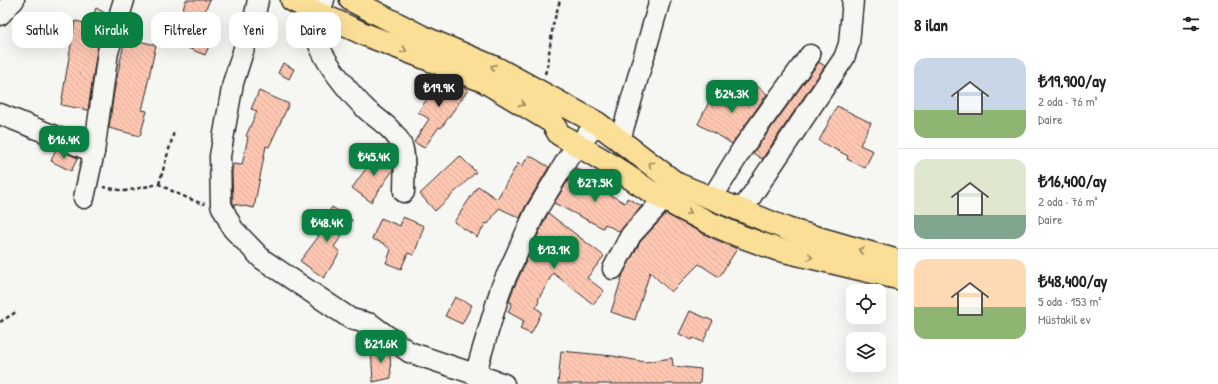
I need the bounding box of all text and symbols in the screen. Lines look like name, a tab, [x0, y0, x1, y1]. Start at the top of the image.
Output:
chip: Satılık	[12, 12, 73, 48]
chip: Kiralık	[81, 12, 143, 48]
chip: Filtreler	[151, 12, 221, 48]
chip: Yeni	[229, 12, 278, 48]
chip: Daire	[286, 12, 341, 48]
text: 8 ilan	[914, 13, 948, 36]
icon: filters	[1180, 13, 1202, 35]
one-way arrow	[401, 45, 408, 53]
one-way arrow	[490, 64, 497, 72]
text: ₺19,900/ay	[1038, 69, 1106, 92]
pin: ₺19.9K	[406, 74, 472, 108]
icon: home	[946, 74, 994, 122]
text: ₺19.9K	[423, 78, 455, 96]
pin: ₺24.3K	[699, 80, 765, 114]
text: ₺24.3K	[715, 84, 749, 102]
text: 2 oda · 76 m²	[1038, 92, 1098, 110]
one-way arrow	[518, 99, 525, 106]
text: Daire	[1038, 110, 1062, 128]
pin: ₺16.4K	[31, 126, 97, 160]
text: ₺16.4K	[48, 130, 80, 148]
pin: ₺45.4K	[341, 143, 407, 177]
text: ₺45.4K	[358, 147, 390, 165]
one-way arrow	[649, 162, 656, 169]
pin: ₺27.5K	[562, 169, 628, 203]
text: ₺16,400/ay	[1038, 169, 1107, 192]
text: ₺27.5K	[577, 173, 613, 191]
icon: home	[946, 175, 994, 223]
text: 2 oda · 76 m²	[1038, 192, 1098, 210]
one-way arrow	[684, 208, 692, 215]
pin: ₺48.4K	[294, 209, 360, 243]
text: Daire	[1038, 210, 1062, 228]
text: ₺48.4K	[311, 213, 343, 231]
pin: ₺13.1K	[521, 236, 587, 270]
text: ₺13.1K	[538, 240, 570, 258]
one-way arrow	[857, 246, 864, 255]
one-way arrow	[807, 253, 813, 261]
text: ₺48,400/ay	[1038, 269, 1108, 292]
icon: home	[946, 275, 994, 323]
map controls	[846, 284, 886, 372]
button: locate	[846, 284, 886, 324]
text: 5 oda · 153 m²	[1038, 292, 1101, 310]
text: Müstakil ev	[1038, 310, 1091, 328]
pin: ₺21.6K	[348, 330, 414, 364]
button: layers	[846, 332, 886, 372]
text: ₺21.6K	[364, 334, 398, 352]

